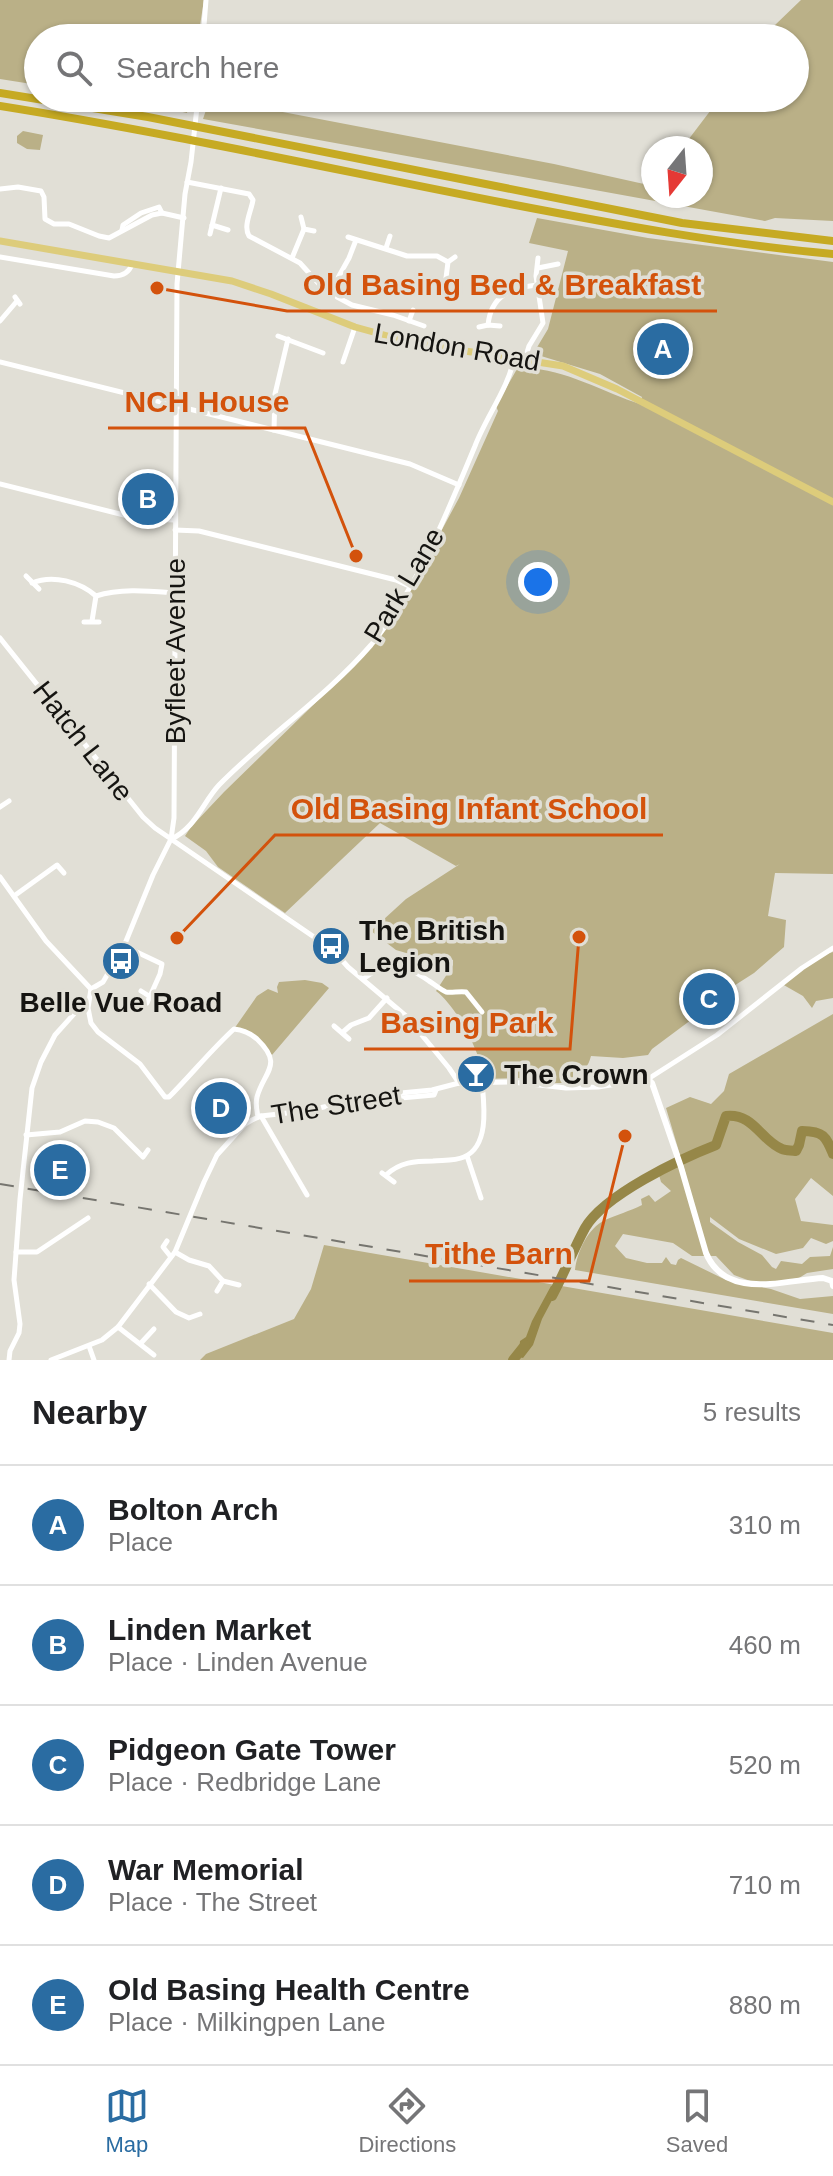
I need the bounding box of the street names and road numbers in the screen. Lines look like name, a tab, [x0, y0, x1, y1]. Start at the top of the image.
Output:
street label: London Road	[372, 317, 542, 377]
street label: Park Lane	[358, 522, 450, 648]
street label: Byfleet Avenue	[160, 558, 191, 744]
street label: Hatch Lane	[27, 675, 139, 807]
street label: The Street	[269, 1079, 403, 1131]

